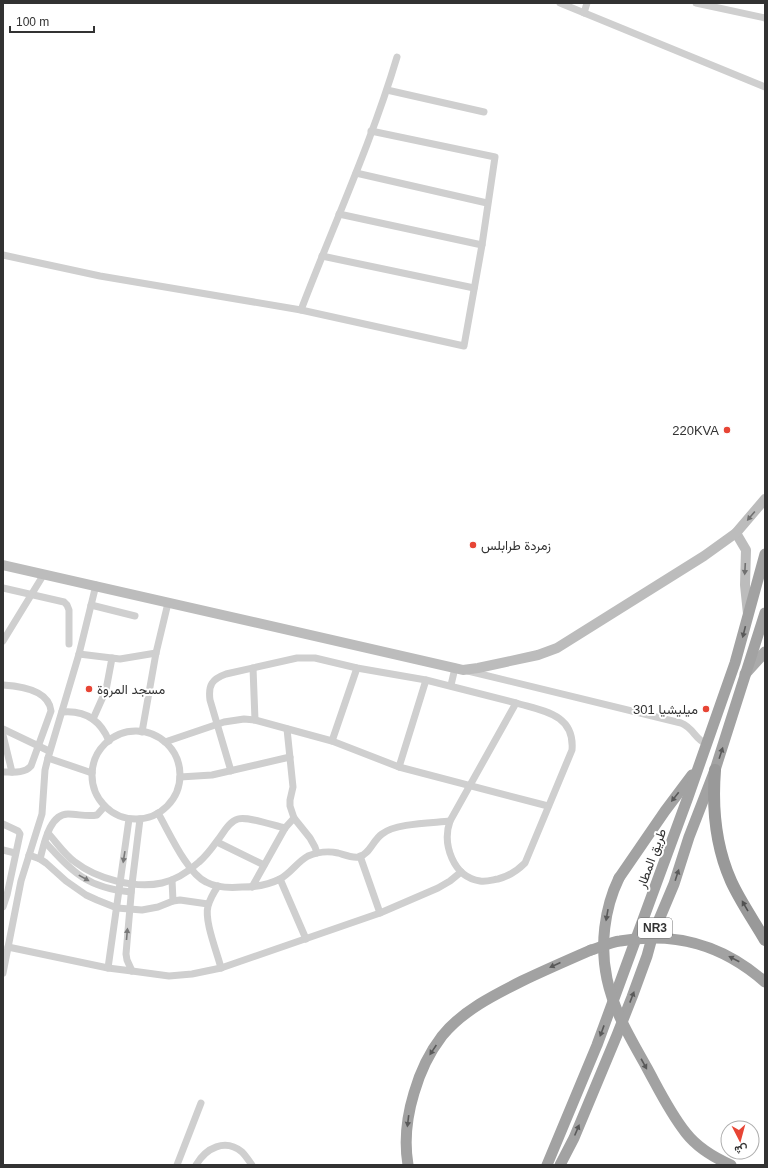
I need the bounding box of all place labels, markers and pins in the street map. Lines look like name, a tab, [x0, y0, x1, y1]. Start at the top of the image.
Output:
place label: 220KVA	[672, 423, 719, 438]
marker: 220KVA	[722, 425, 732, 435]
place label: زمردة طرابلس	[481, 538, 551, 554]
marker: زمردة طرابلس	[468, 540, 478, 550]
place label: مسجد المروة	[97, 682, 165, 698]
marker: مسجد المروة	[84, 684, 94, 694]
place label: ميليشيا 301	[633, 702, 698, 717]
marker: ميليشيا 301	[701, 704, 711, 714]

